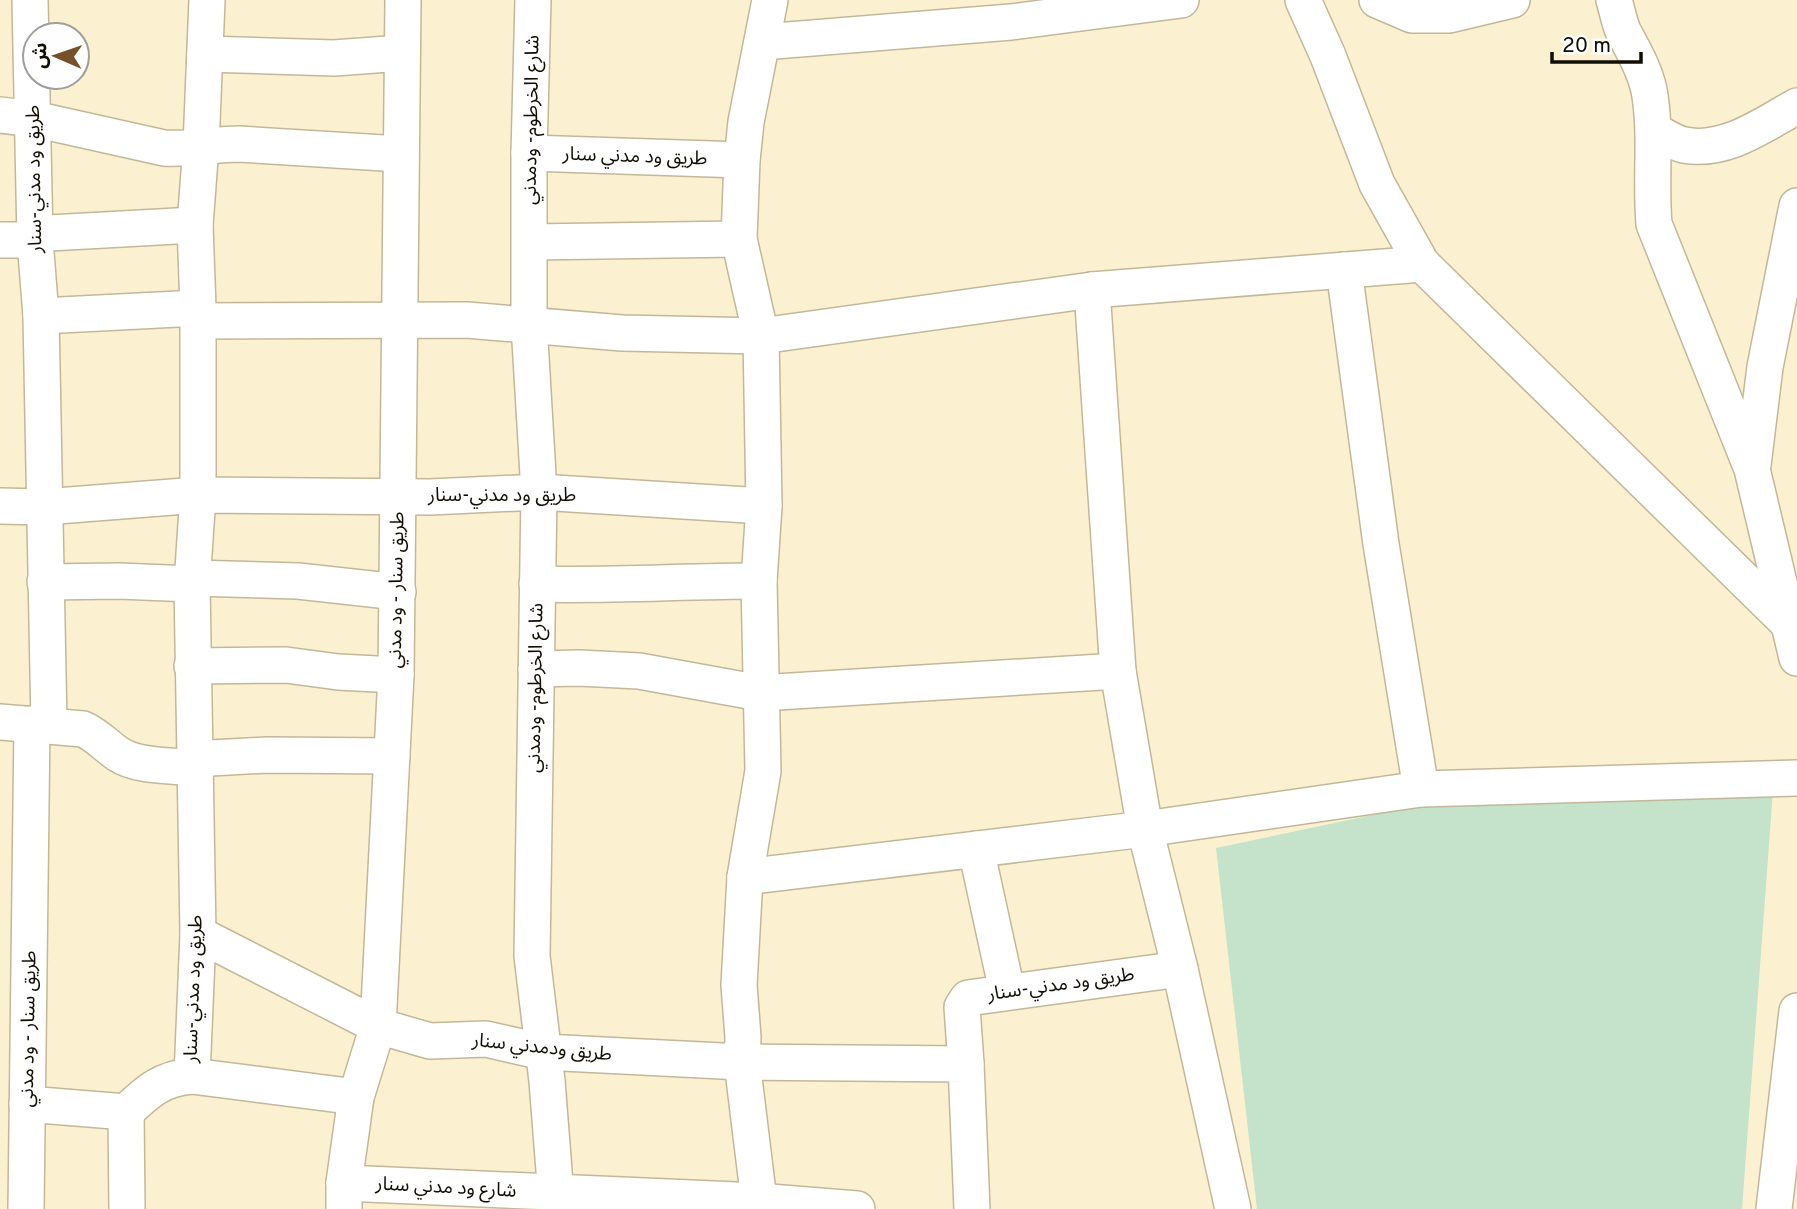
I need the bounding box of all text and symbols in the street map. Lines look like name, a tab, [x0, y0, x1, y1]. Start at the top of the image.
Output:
north arrow	[21, 21, 91, 91]
scale bar	[1552, 21, 1641, 65]
text: 20 m	[1562, 33, 1611, 60]
street label: شارع الخرطوم- ودمدني	[519, 35, 547, 205]
text: ش	[29, 42, 53, 69]
street label: طريق ود مدني-سنار	[22, 105, 50, 254]
street label: طريق ود مدني سنار	[561, 142, 708, 173]
street label: طريق ود مدني-سنار	[427, 484, 576, 509]
street label: طريق سنار - ود مدني	[384, 511, 412, 669]
street label: شارع الخرطوم- ودمدني	[523, 603, 551, 773]
street label: طريق ود مدني-سنار	[179, 914, 210, 1064]
street label: طريق سنار - ود مدني	[16, 950, 44, 1108]
street label: طريق ود مدني-سنار	[985, 963, 1136, 1009]
street label: طريق ودمدني سنار	[470, 1029, 613, 1069]
street label: شارع ود مدني سنار	[374, 1172, 517, 1205]

